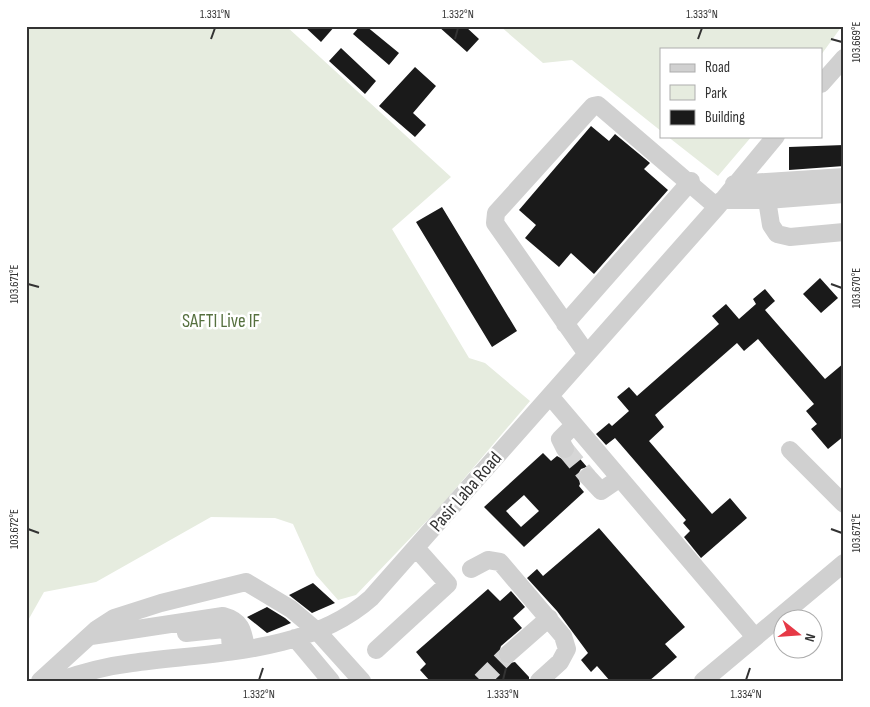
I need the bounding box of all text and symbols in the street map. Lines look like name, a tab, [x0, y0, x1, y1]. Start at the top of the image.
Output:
text: 1.331°N	[200, 7, 230, 22]
text: 1.332°N	[442, 7, 474, 22]
text: 1.333°N	[686, 7, 718, 22]
text: 103.669°E	[849, 22, 864, 62]
legend	[660, 48, 822, 138]
text: Road	[705, 58, 730, 77]
text: Park	[705, 84, 727, 103]
text: Building	[705, 108, 745, 127]
text: 103.671°E	[7, 265, 22, 303]
text: 103.670°E	[849, 268, 864, 308]
park label: SAFTI Live IF	[182, 310, 260, 333]
street label: Pasir Laba Road	[425, 447, 507, 537]
text: 103.672°E	[7, 509, 22, 549]
text: 103.671°E	[849, 514, 864, 552]
north arrow	[772, 610, 822, 660]
text: N	[801, 632, 819, 644]
text: 1.332°N	[243, 687, 275, 702]
text: 1.333°N	[487, 687, 519, 702]
text: 1.334°N	[730, 687, 762, 702]

